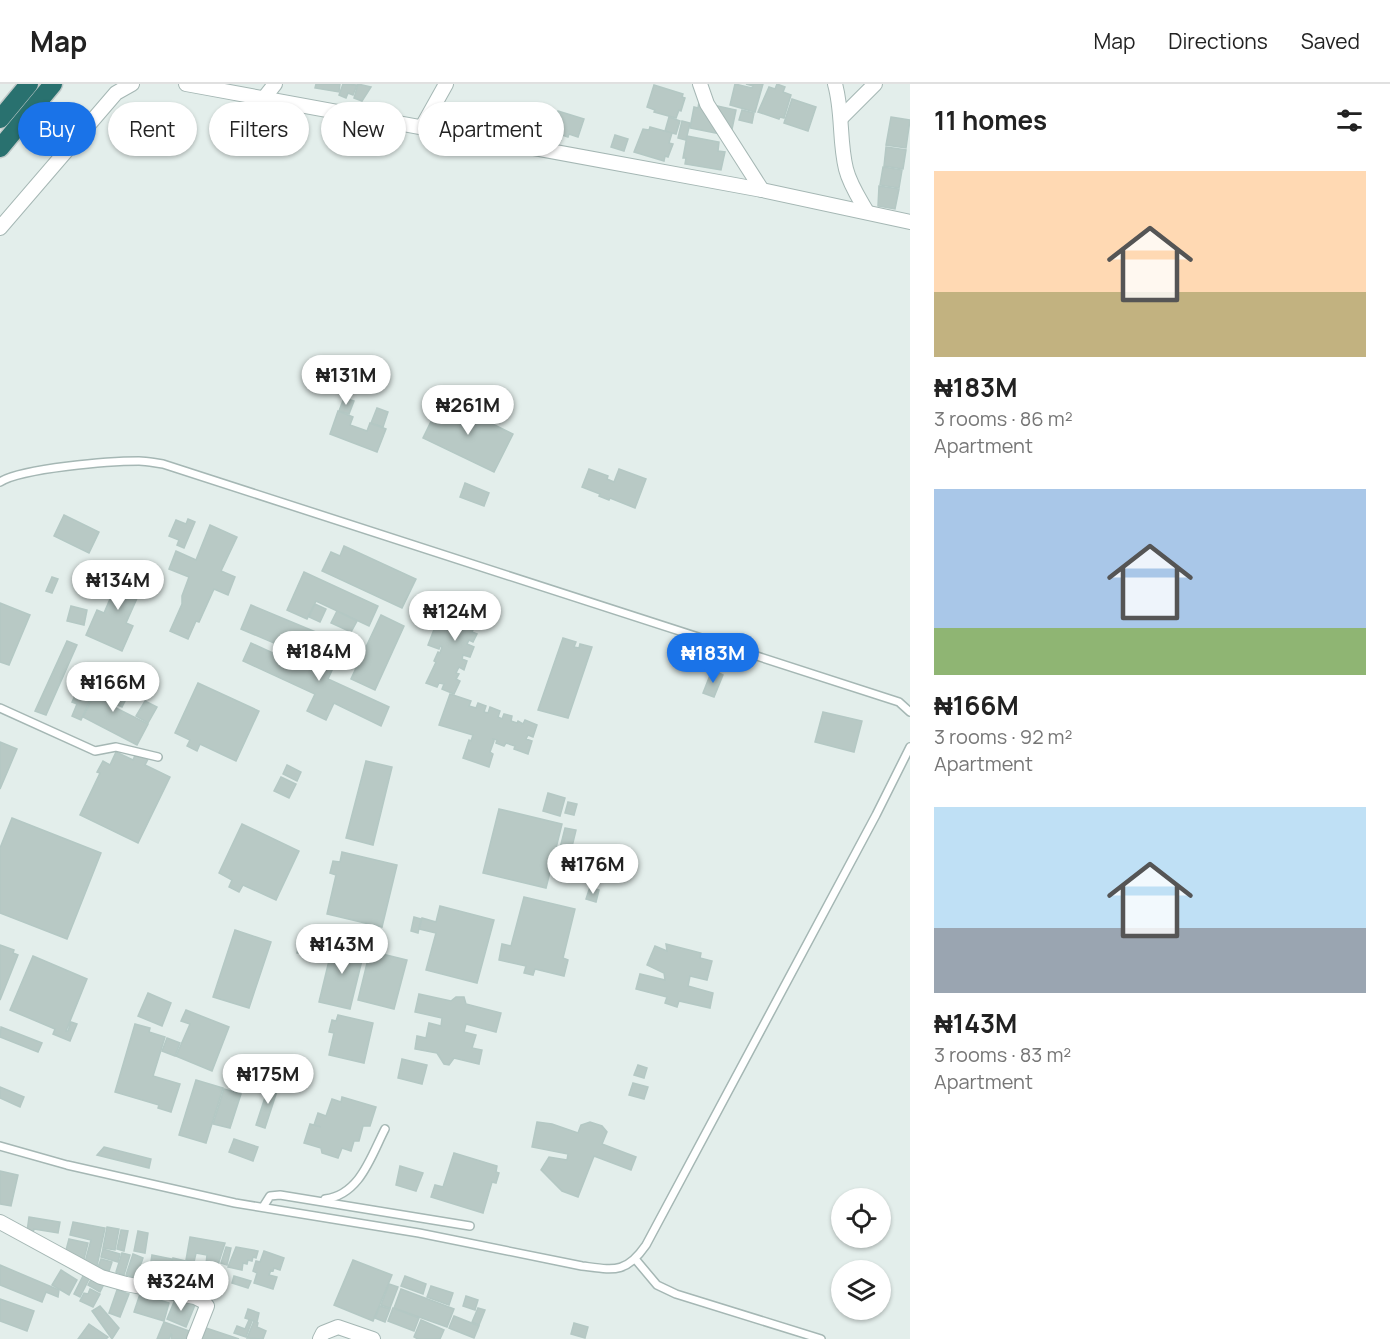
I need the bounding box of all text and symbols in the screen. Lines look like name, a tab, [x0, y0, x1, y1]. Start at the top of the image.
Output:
text: Map	[30, 22, 87, 60]
text: Map	[1094, 27, 1135, 55]
text: Directions	[1168, 27, 1268, 55]
text: Saved	[1301, 27, 1360, 55]
chip: Buy	[18, 102, 96, 156]
chip: Rent	[108, 102, 197, 156]
chip: Filters	[209, 102, 309, 156]
chip: New	[321, 102, 406, 156]
chip: Apartment	[418, 102, 564, 156]
text: 11 homes	[934, 102, 1047, 138]
icon: filters	[1333, 104, 1366, 137]
icon: home	[1096, 210, 1204, 318]
pin: ₦131M	[304, 355, 388, 406]
text: ₦131M	[316, 361, 376, 388]
text: ₦183M	[934, 369, 1017, 405]
pin: ₦261M	[426, 385, 510, 436]
text: ₦261M	[436, 391, 500, 418]
text: 3 rooms · 86 m²	[934, 405, 1073, 432]
text: Apartment	[934, 432, 1033, 459]
icon: home	[1096, 528, 1204, 636]
pin: ₦134M	[76, 560, 160, 611]
text: ₦134M	[86, 566, 150, 593]
pin: ₦124M	[413, 591, 497, 642]
text: ₦124M	[423, 597, 487, 624]
pin: ₦184M	[277, 631, 361, 682]
pin: ₦183M	[671, 633, 755, 684]
text: ₦184M	[287, 637, 351, 664]
text: ₦183M	[681, 639, 745, 666]
pin: ₦166M	[71, 662, 155, 713]
text: ₦166M	[80, 668, 146, 695]
text: ₦166M	[934, 687, 1019, 723]
text: 3 rooms · 92 m²	[934, 723, 1073, 750]
text: Apartment	[934, 750, 1033, 777]
pin: ₦176M	[551, 844, 635, 895]
icon: home	[1096, 846, 1204, 954]
text: ₦176M	[561, 850, 625, 877]
pin: ₦143M	[300, 924, 384, 975]
text: ₦143M	[310, 930, 374, 957]
text: ₦143M	[934, 1005, 1017, 1041]
text: 3 rooms · 83 m²	[934, 1041, 1071, 1068]
pin: ₦175M	[226, 1054, 310, 1105]
text: ₦175M	[237, 1060, 299, 1087]
text: Apartment	[934, 1068, 1033, 1095]
map controls	[831, 1188, 891, 1320]
button: locate	[831, 1188, 891, 1248]
button: layers	[831, 1260, 891, 1320]
pin: ₦324M	[139, 1261, 223, 1312]
text: ₦324M	[148, 1267, 214, 1294]

